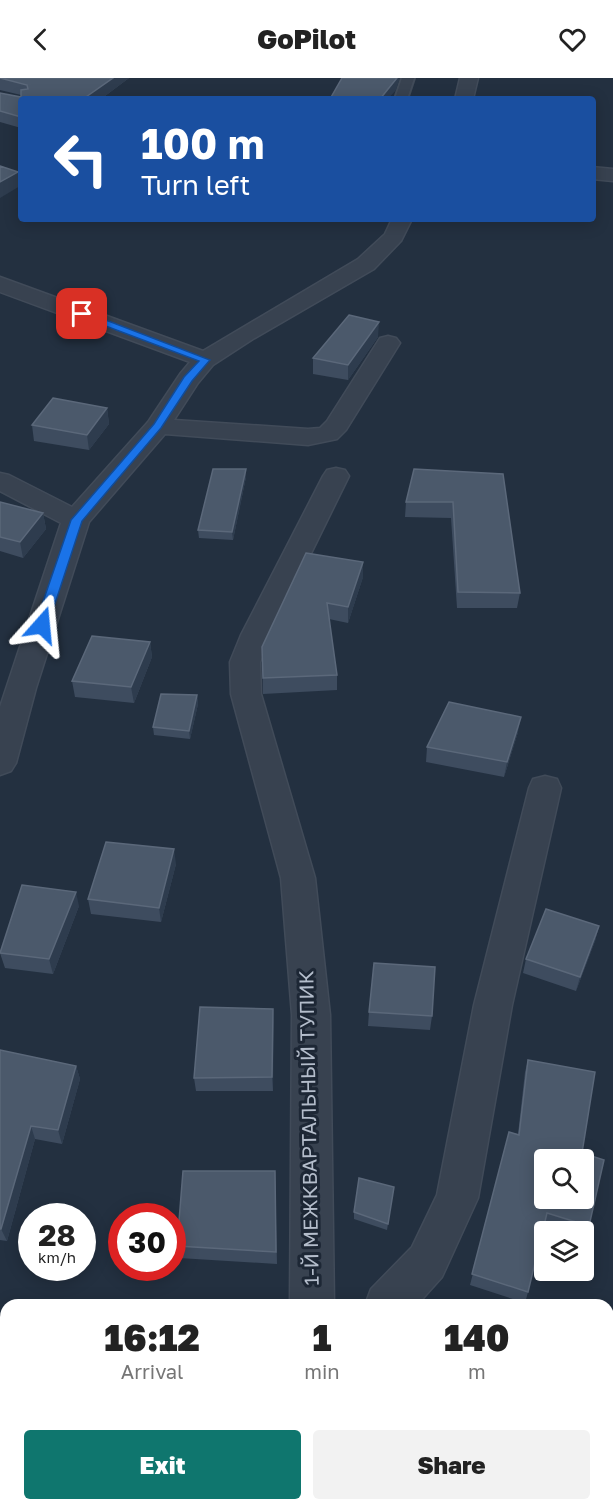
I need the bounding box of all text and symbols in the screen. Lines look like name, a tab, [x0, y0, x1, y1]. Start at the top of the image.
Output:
icon: back	[24, 23, 57, 56]
text: GoPilot	[257, 23, 356, 55]
icon: heart	[556, 23, 589, 56]
text: 100 m	[141, 118, 264, 168]
icon: left	[42, 120, 120, 198]
text: Turn left	[141, 169, 250, 201]
pin	[56, 288, 107, 339]
icon: arrive	[65, 297, 98, 330]
position arrow	[10, 593, 74, 657]
street label: 1-Й МЕЖКВАРТАЛЬНЫЙ ТУПИК	[293, 970, 323, 1286]
map controls	[534, 1149, 594, 1281]
button: search	[534, 1149, 594, 1209]
speed limit sign: 30	[108, 1203, 186, 1281]
text: 28	[38, 1217, 76, 1253]
button: layers	[534, 1221, 594, 1281]
text: km/h	[38, 1248, 76, 1266]
text: 16:12	[104, 1316, 200, 1359]
text: 1	[312, 1316, 331, 1359]
text: 140	[444, 1316, 510, 1359]
text: Arrival	[121, 1359, 183, 1383]
text: min	[304, 1359, 340, 1383]
text: m	[468, 1359, 486, 1383]
button: Exit	[24, 1430, 301, 1499]
button: Share	[313, 1430, 590, 1499]

